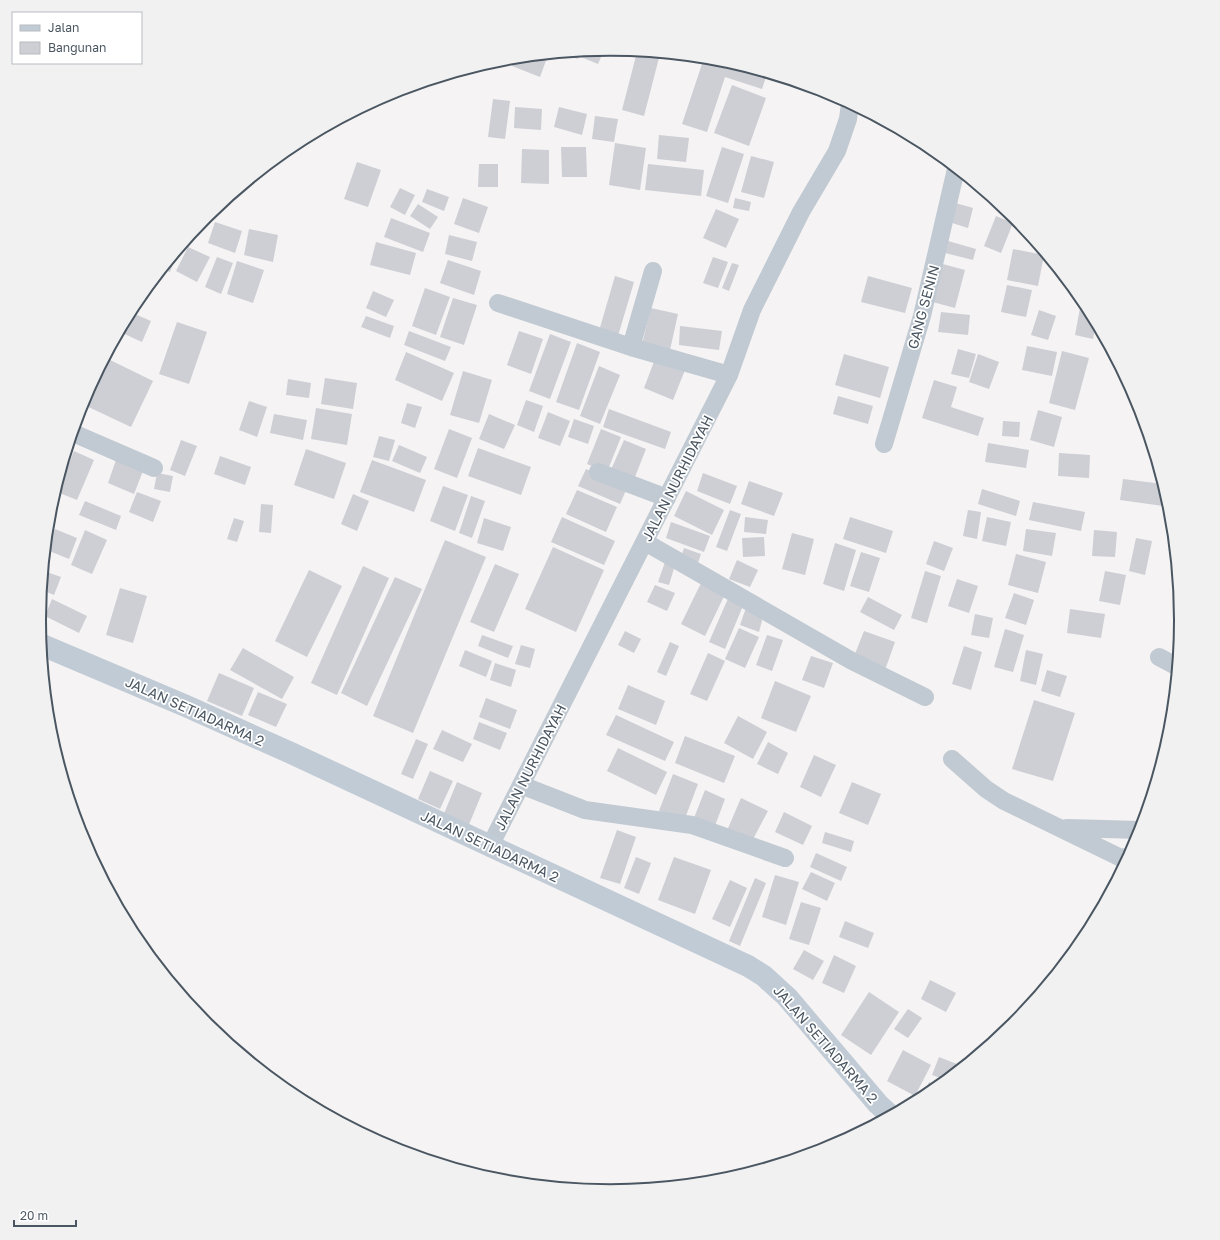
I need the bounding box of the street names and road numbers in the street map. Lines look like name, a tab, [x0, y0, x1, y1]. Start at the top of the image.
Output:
street label: GANG SENIN	[904, 263, 942, 351]
street label: JALAN NURHIDAYAH	[638, 412, 716, 544]
street label: JALAN SETIADARMA 2	[123, 673, 267, 749]
street label: JALAN NURHIDAYAH	[491, 701, 569, 833]
street label: JALAN SETIADARMA 2	[418, 807, 562, 885]
street label: JALAN SETIADARMA 2	[770, 982, 882, 1106]

